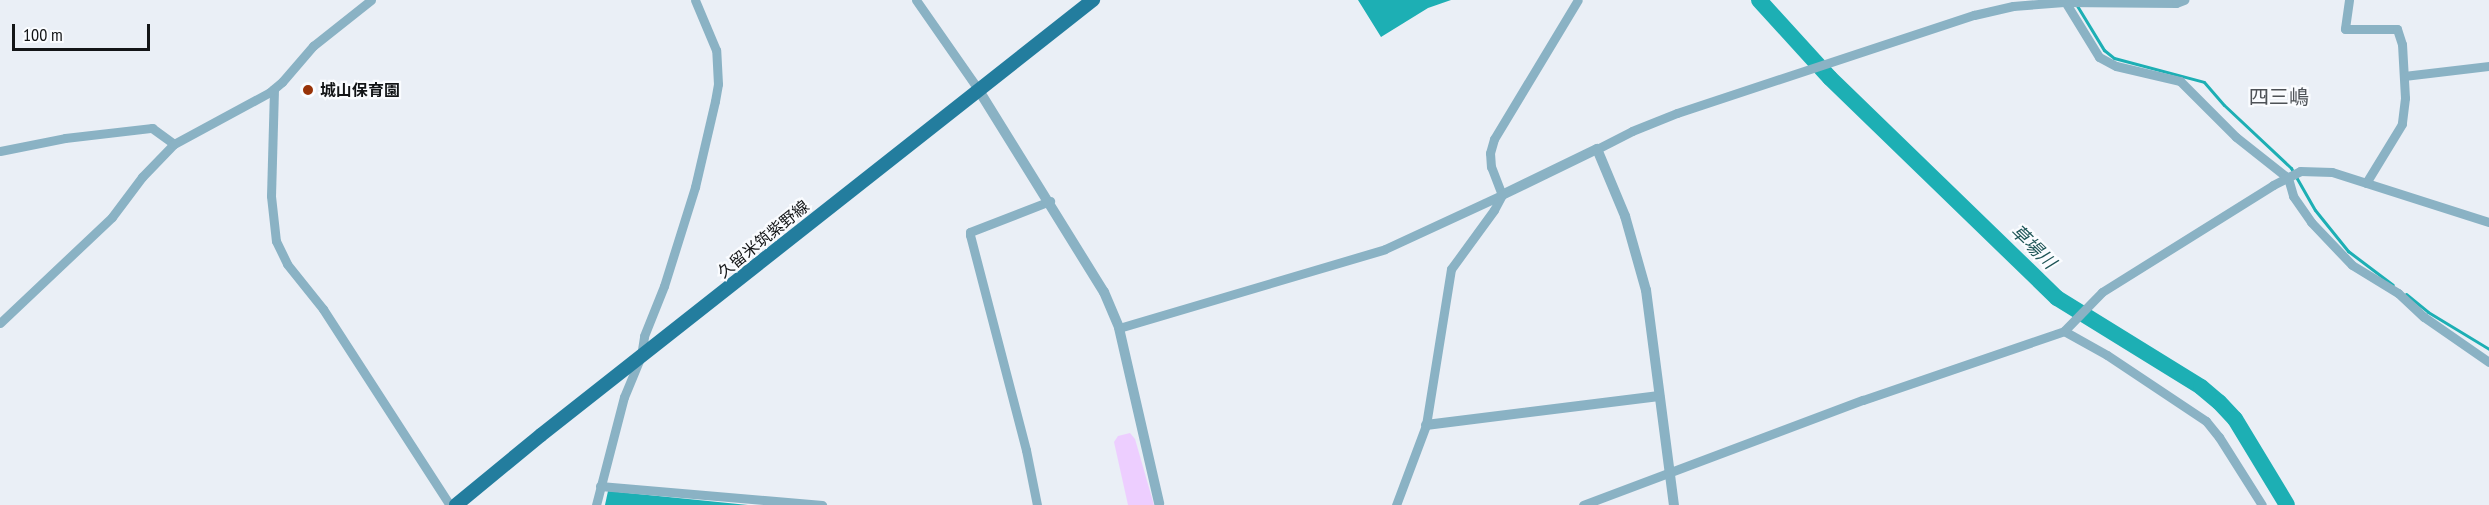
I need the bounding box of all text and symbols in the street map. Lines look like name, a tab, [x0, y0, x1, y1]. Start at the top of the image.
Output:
scale bar	[15, 12, 153, 50]
text: 100 m	[23, 23, 63, 46]
place label: 城山保育園	[320, 80, 400, 100]
marker: 城山保育園	[301, 83, 315, 97]
district label: 四三嶋	[2249, 85, 2309, 109]
street label: 久留米筑紫野線	[713, 196, 813, 282]
water label: 草場川	[2006, 220, 2060, 274]

